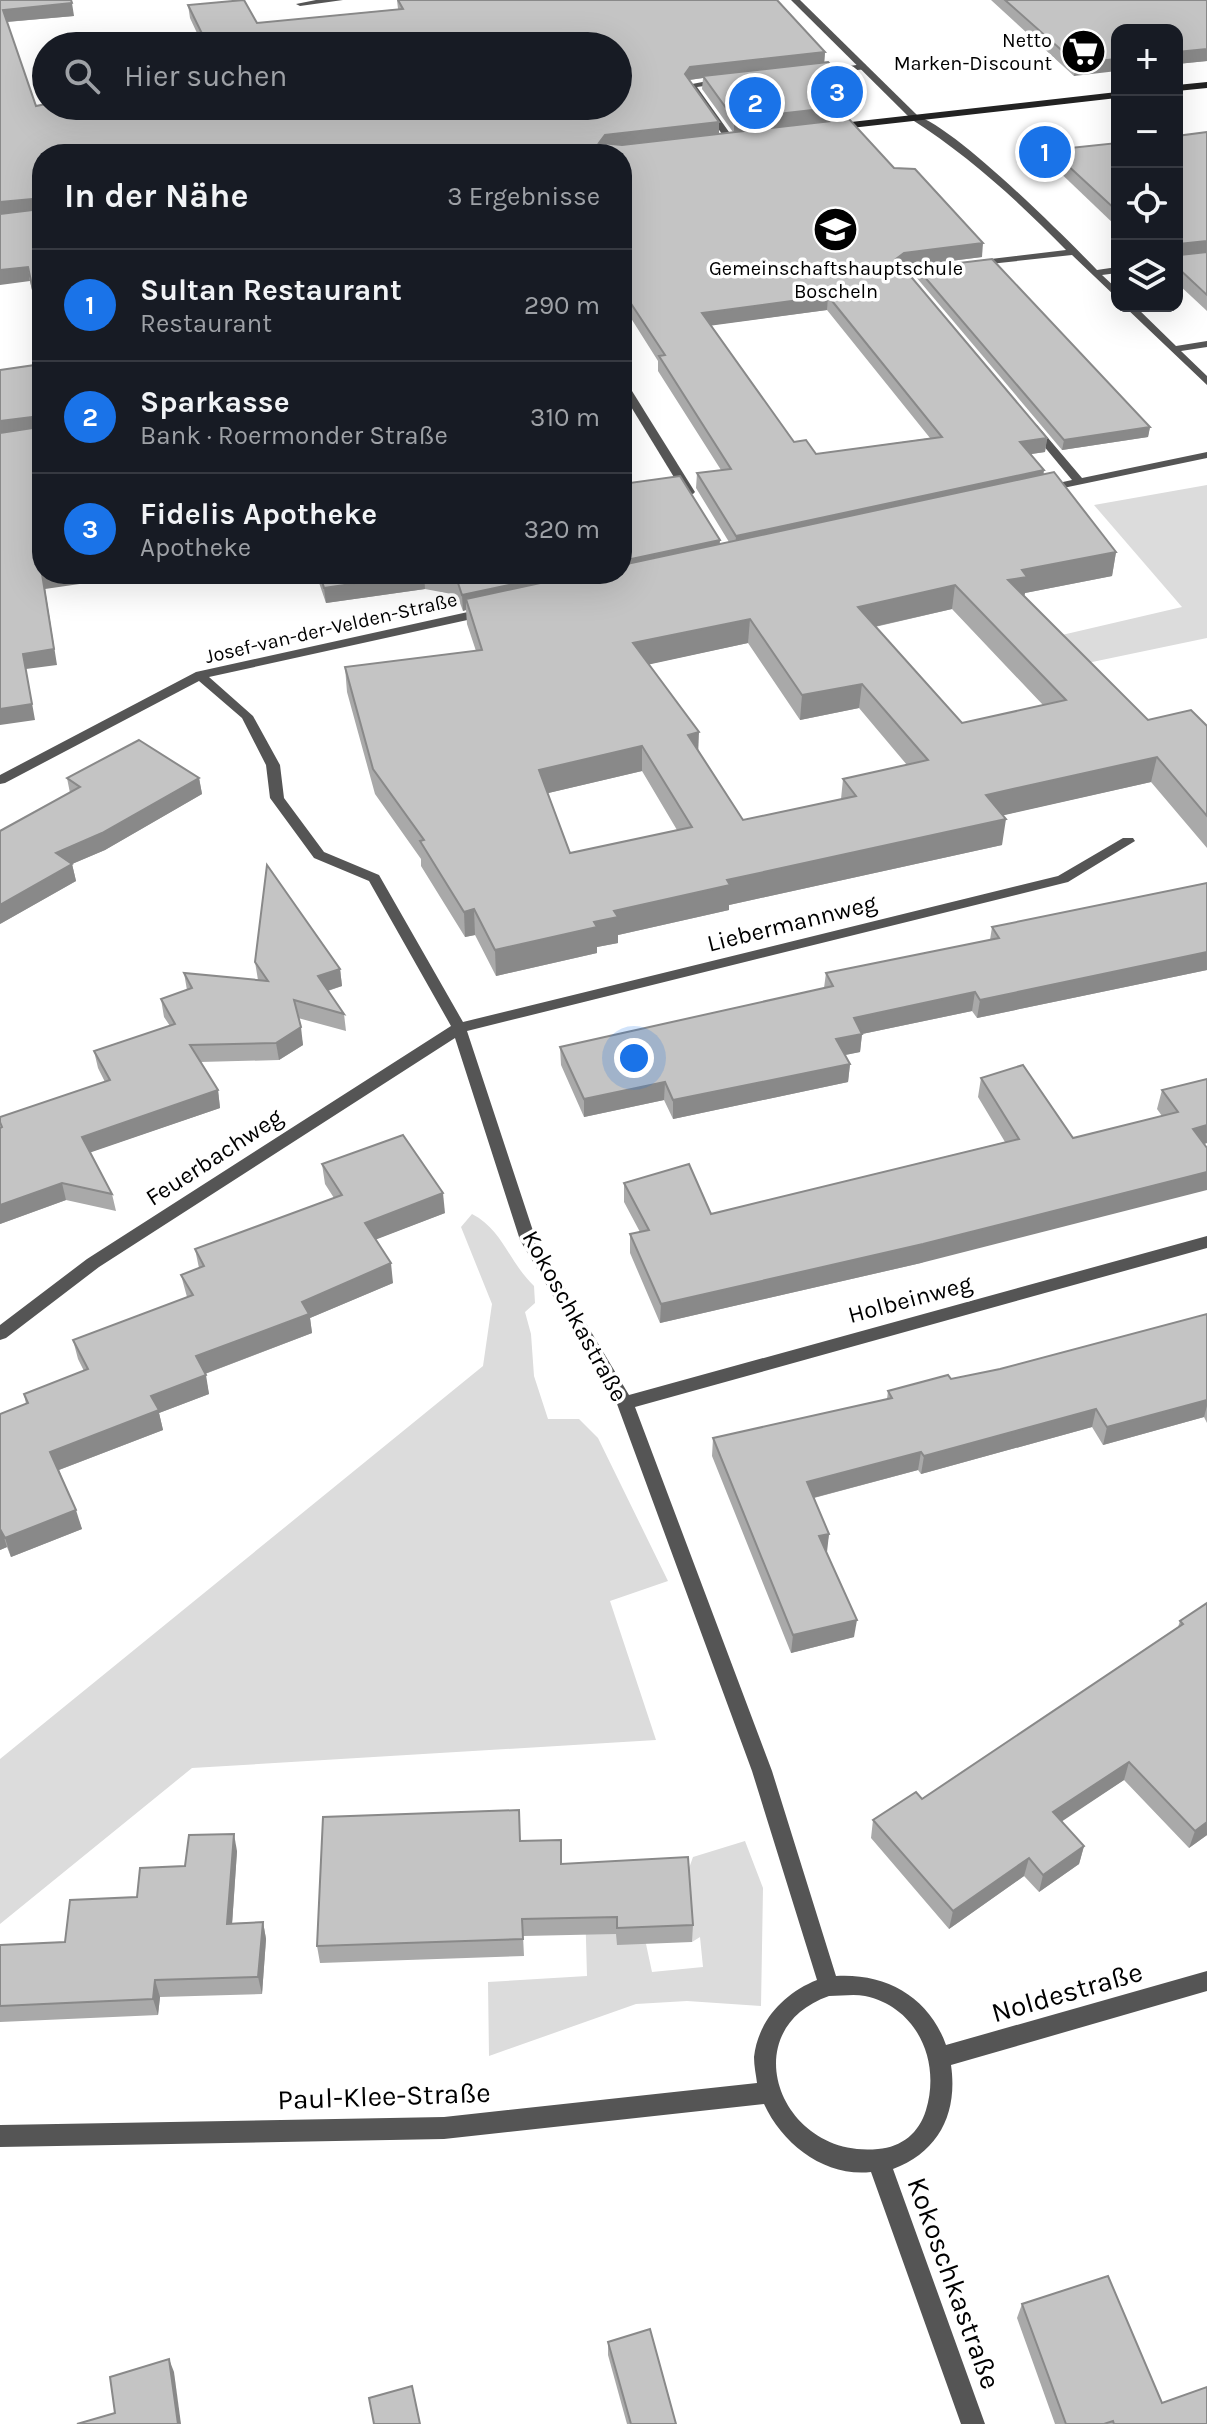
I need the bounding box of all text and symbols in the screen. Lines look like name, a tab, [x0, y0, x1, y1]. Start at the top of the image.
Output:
map controls	[1111, 24, 1183, 312]
button: +	[1111, 24, 1183, 96]
supermarket icon: Netto Marken-Discount	[1059, 28, 1107, 76]
place label: Netto Marken-Discount	[894, 29, 1052, 75]
search box	[32, 32, 632, 120]
icon: search	[60, 54, 104, 98]
text: Hier suchen	[124, 58, 287, 94]
pin: 3	[811, 62, 863, 122]
pin: 2	[729, 73, 781, 133]
button: −	[1111, 96, 1183, 168]
pin: 1	[1019, 122, 1071, 182]
button: locate	[1111, 168, 1183, 240]
text: In der Nähe	[64, 176, 248, 216]
text: 3 Ergebnisse	[447, 181, 600, 212]
school or university icon: Gemeinschaftshauptschule Boscheln	[812, 205, 860, 253]
button: layers	[1111, 240, 1183, 312]
place label: Gemeinschaftshauptschule Boscheln	[709, 257, 963, 303]
text: Sultan Restaurant	[140, 272, 402, 308]
text: 1	[85, 290, 95, 321]
text: 290 m	[524, 290, 600, 321]
text: Restaurant	[140, 308, 272, 339]
text: Sparkasse	[140, 384, 290, 420]
text: 2	[82, 402, 98, 433]
text: 310 m	[530, 402, 600, 433]
text: Bank · Roermonder Straße	[140, 420, 448, 451]
text: Fidelis Apotheke	[140, 496, 377, 532]
text: 3	[82, 514, 98, 545]
text: 320 m	[524, 514, 600, 545]
text: Apotheke	[140, 532, 251, 563]
street label: Josef-van-der-Velden-Straße	[203, 588, 459, 668]
street label: Liebermannweg	[704, 888, 880, 958]
your location	[614, 1038, 654, 1078]
street label: Feuerbachweg	[140, 1102, 288, 1212]
street label: Kokoschkastraße	[516, 1226, 634, 1406]
street label: Holbeinweg	[845, 1269, 976, 1329]
street label: Noldestraße	[988, 1955, 1146, 2029]
street label: Paul-Klee-Straße	[277, 2076, 491, 2116]
street label: Kokoschkastraße	[900, 2173, 1008, 2393]

